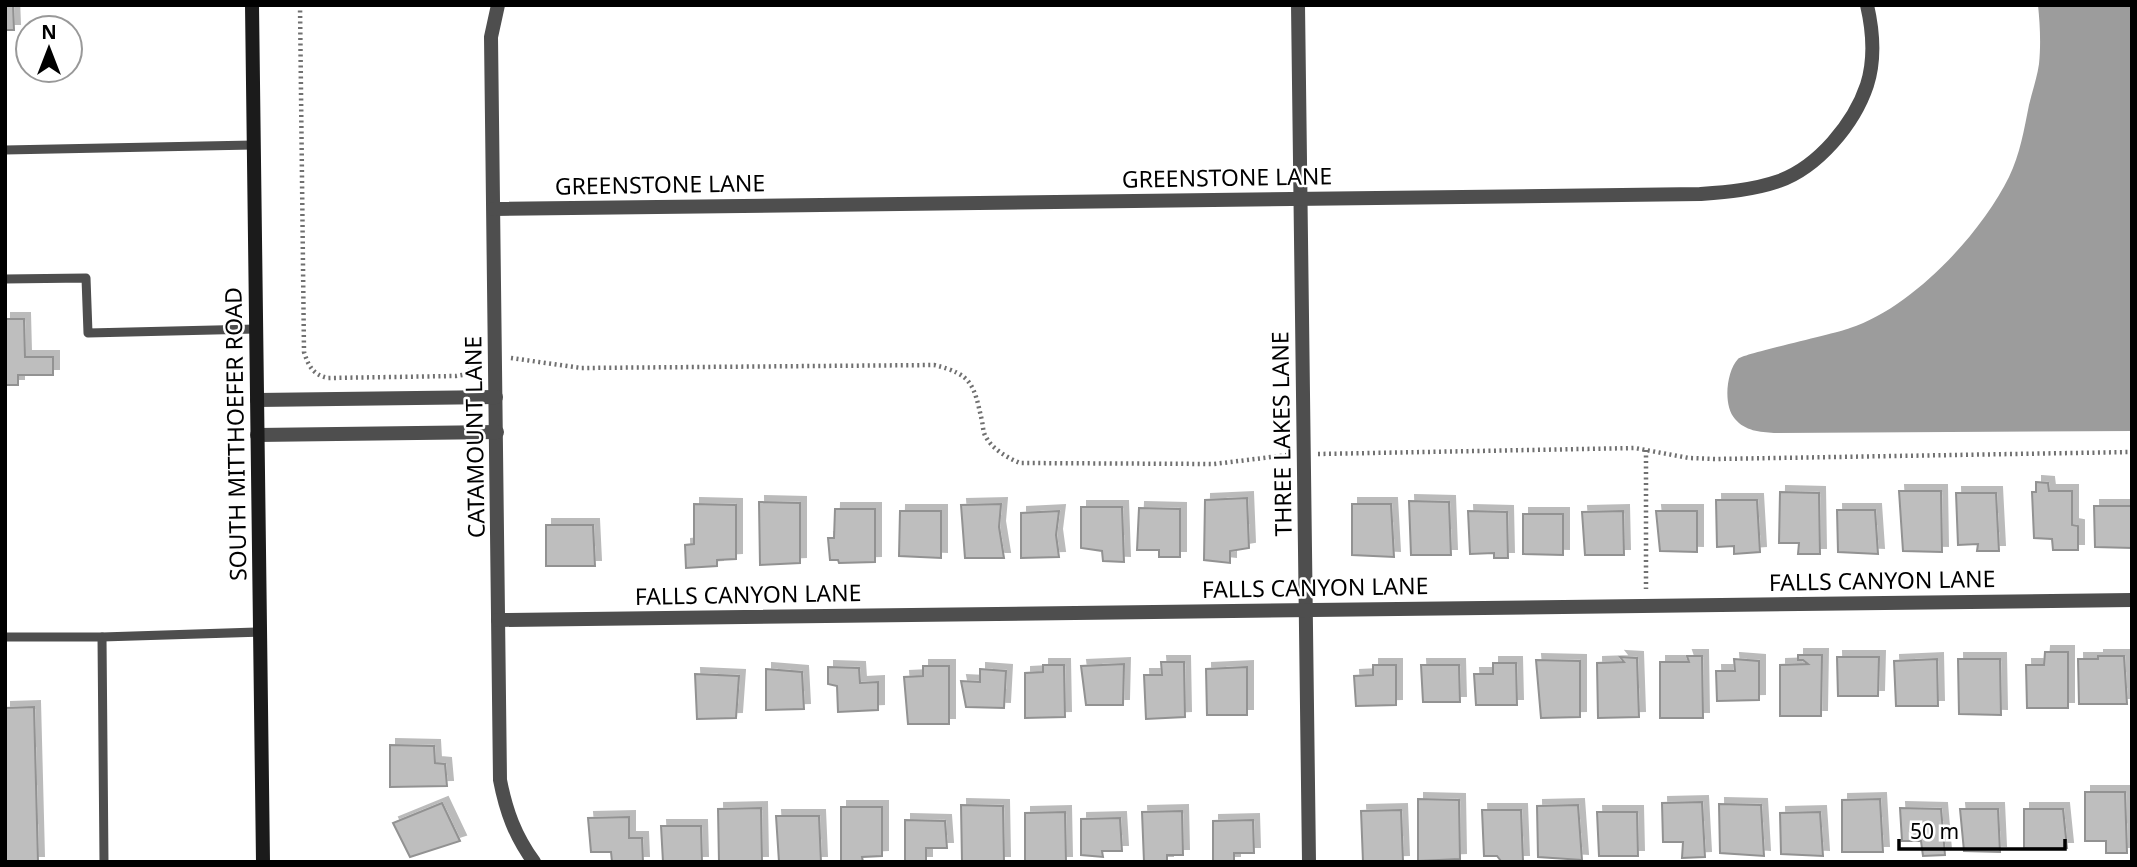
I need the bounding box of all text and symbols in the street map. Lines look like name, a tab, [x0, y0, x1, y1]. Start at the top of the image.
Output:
north arrow	[14, 14, 84, 84]
text: N	[41, 19, 57, 45]
street label: GREENSTONE LANE	[1122, 159, 1332, 195]
street label: GREENSTONE LANE	[555, 166, 765, 202]
street label: SOUTH MITTHOEFER ROAD	[216, 287, 254, 581]
street label: THREE LAKES LANE	[1263, 331, 1299, 537]
street label: CATAMOUNT LANE	[456, 336, 492, 538]
street label: FALLS CANYON LANE	[1768, 562, 1996, 598]
street label: FALLS CANYON LANE	[1201, 569, 1429, 605]
street label: FALLS CANYON LANE	[634, 576, 862, 612]
scale bar	[1899, 808, 2065, 852]
text: 50 m	[1910, 817, 1959, 845]

